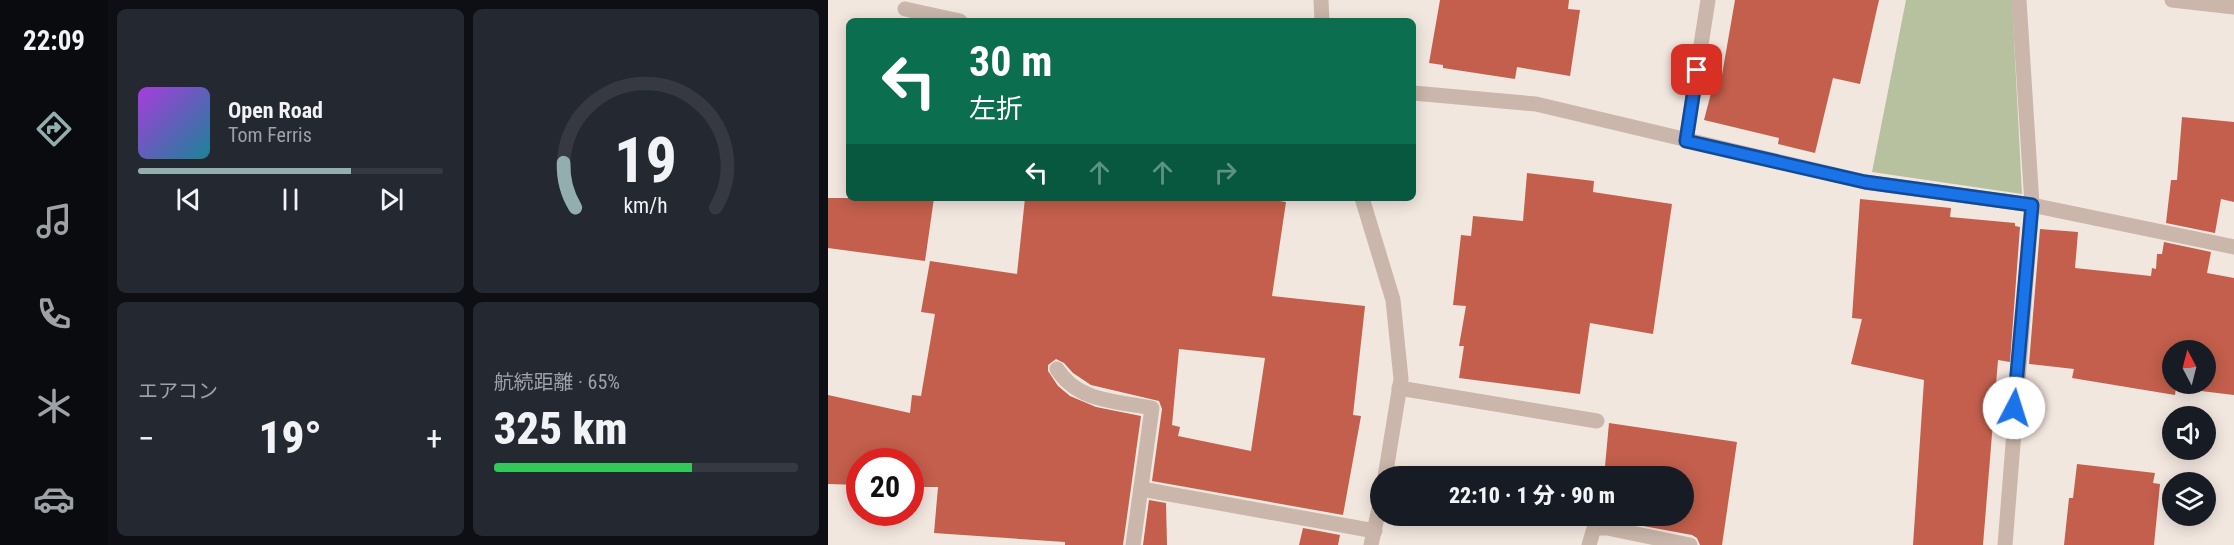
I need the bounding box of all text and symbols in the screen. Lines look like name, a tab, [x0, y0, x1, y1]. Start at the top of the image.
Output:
text: 22:09	[23, 25, 85, 57]
text: 30 m	[969, 37, 1052, 86]
icon: left	[870, 42, 948, 120]
pin	[1671, 44, 1722, 95]
icon: arrive	[1680, 53, 1713, 86]
text: 左折	[969, 93, 1023, 125]
text: Open Road	[228, 98, 323, 123]
icon: directions	[33, 108, 75, 150]
text: Tom Ferris	[228, 123, 312, 147]
text: 19	[614, 124, 677, 197]
icon: left	[1020, 156, 1053, 189]
icon: ahead	[1083, 156, 1116, 189]
icon: ahead	[1146, 156, 1179, 189]
icon: right	[1209, 156, 1242, 189]
icon: previous	[172, 183, 205, 216]
icon: pause	[274, 183, 307, 216]
icon: next	[375, 183, 408, 216]
text: km/h	[624, 194, 668, 219]
icon: music	[33, 200, 75, 242]
icon: phone	[33, 293, 75, 335]
north arrow	[2162, 340, 2216, 394]
map controls	[2162, 340, 2216, 526]
text: 航続距離 · 65%	[494, 370, 620, 394]
position arrow	[1982, 376, 2046, 440]
text: エアコン	[138, 379, 218, 403]
icon: climate	[33, 385, 75, 427]
text: 325 km	[494, 402, 628, 455]
button: sound	[2162, 406, 2216, 460]
text: 19°	[259, 411, 322, 464]
text: −	[138, 419, 155, 458]
text: +	[426, 419, 443, 458]
speed limit sign: 20	[846, 448, 924, 526]
button: layers	[2162, 472, 2216, 526]
icon: car	[33, 478, 75, 520]
text: 22:10 · 1 分 · 90 m	[1449, 483, 1615, 508]

